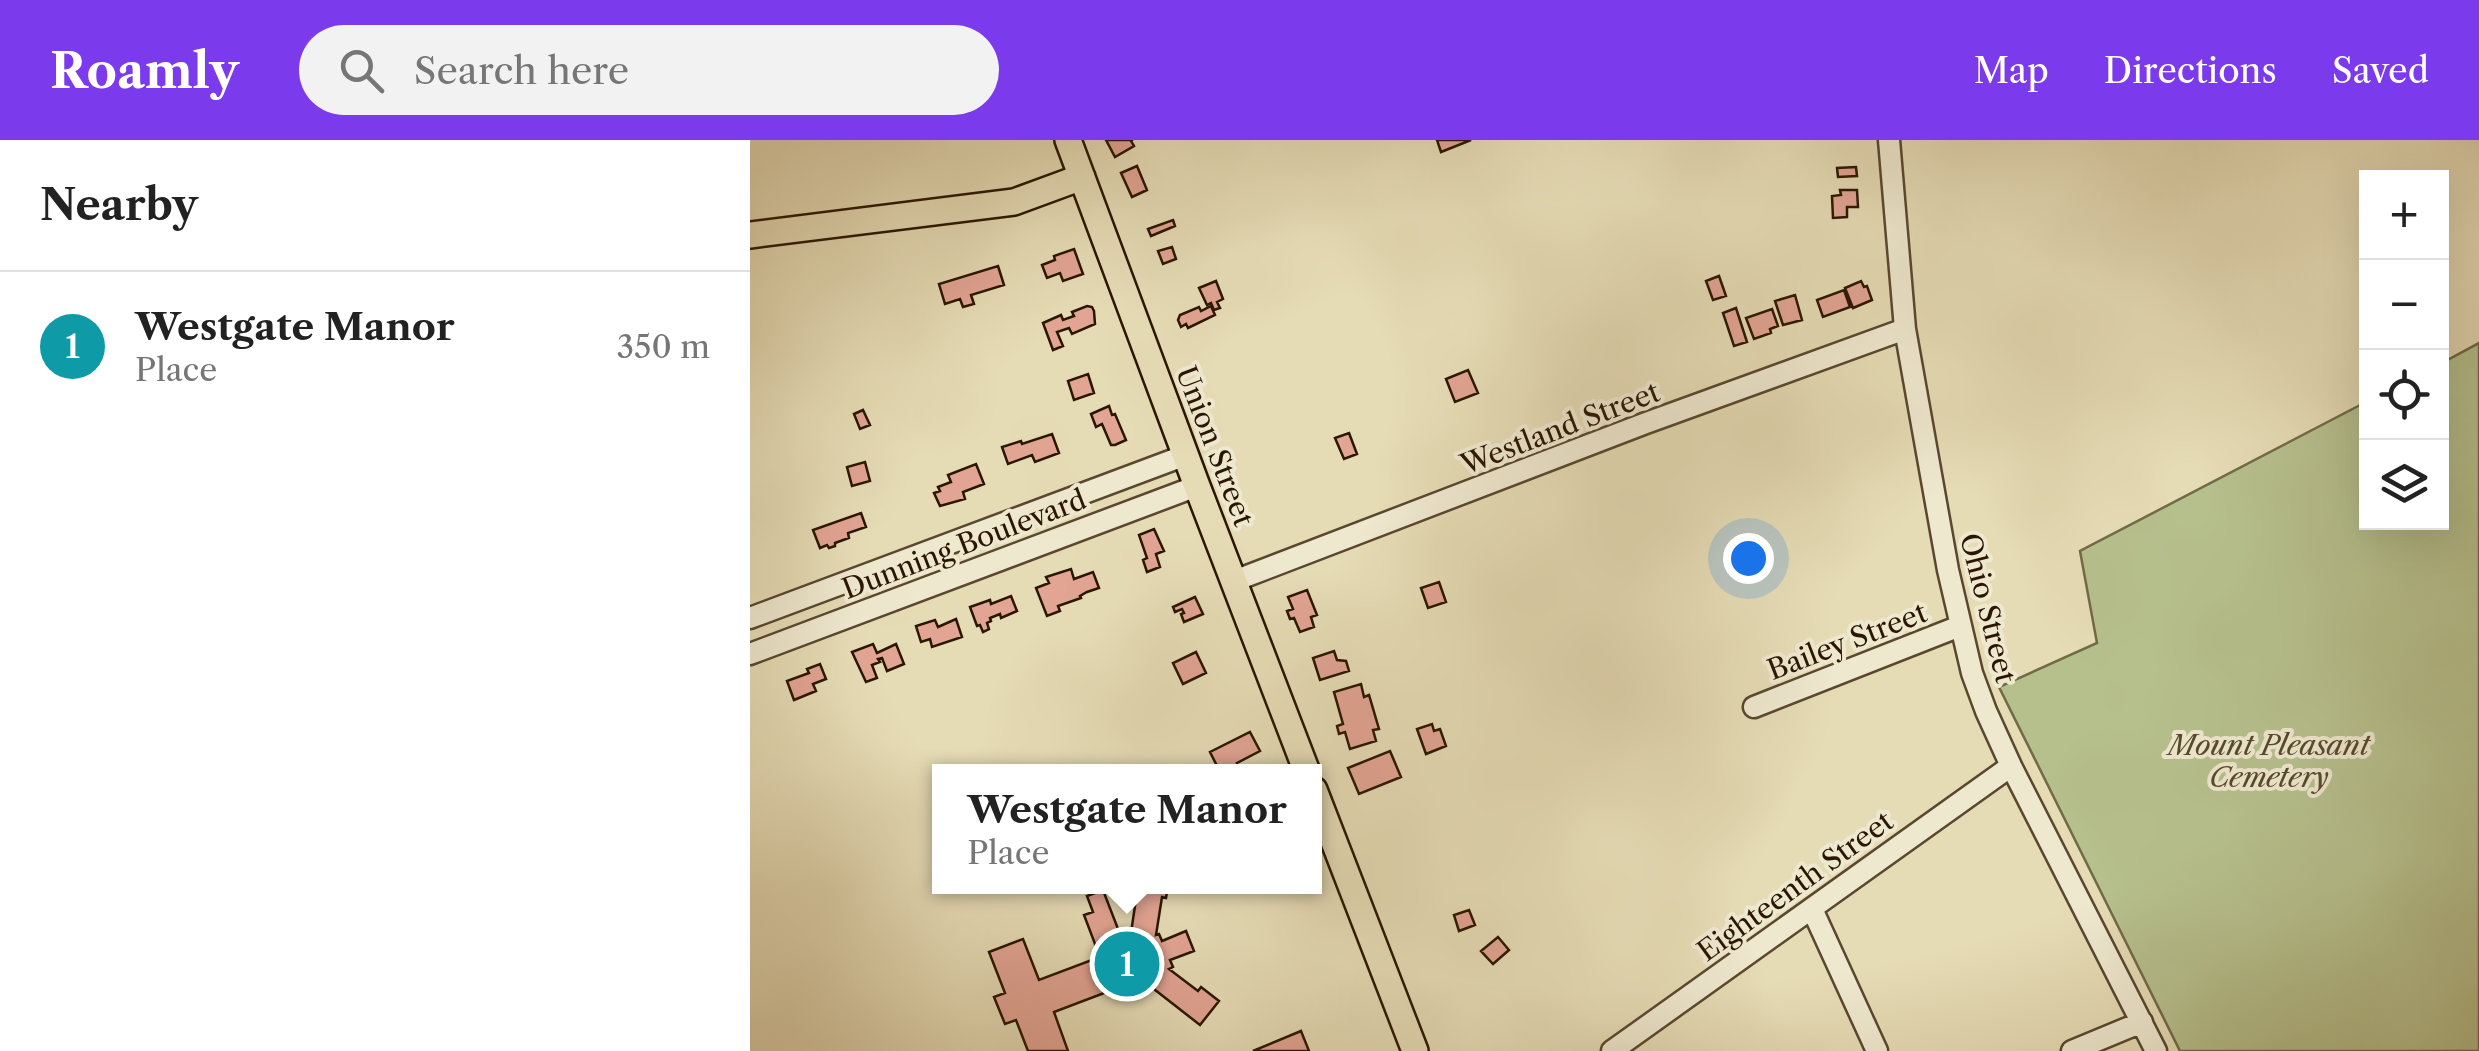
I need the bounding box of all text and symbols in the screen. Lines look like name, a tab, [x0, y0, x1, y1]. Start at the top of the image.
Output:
search box	[299, 25, 999, 115]
text: Roamly	[50, 41, 239, 100]
icon: search	[334, 43, 389, 98]
text: Search here	[414, 47, 629, 94]
text: Map	[1974, 49, 2049, 92]
text: Directions	[2104, 49, 2277, 92]
text: Saved	[2332, 49, 2429, 92]
map controls	[2359, 170, 2449, 530]
button: +	[2359, 170, 2449, 260]
text: Nearby	[40, 179, 198, 231]
button: −	[2359, 260, 2449, 350]
text: Westgate Manor	[135, 303, 455, 350]
text: 1	[65, 327, 80, 366]
text: 350 m	[616, 327, 710, 366]
text: Place	[135, 350, 217, 389]
button: locate	[2359, 350, 2449, 440]
street label: Union Street	[1169, 361, 1261, 531]
street label: Westland Street	[1455, 374, 1664, 482]
button: layers	[2359, 440, 2449, 530]
street label: Dunning Boulevard	[837, 482, 1091, 606]
street label: Ohio Street	[1953, 530, 2023, 686]
your location	[1723, 533, 1774, 584]
street label: Bailey Street	[1763, 595, 1932, 687]
park label: Mount Pleasant Cemetery	[2165, 728, 2372, 794]
popup	[932, 764, 1322, 894]
text: Westgate Manor	[967, 786, 1287, 833]
street label: Eighteenth Street	[1691, 804, 1899, 968]
text: Place	[967, 833, 1049, 872]
pin: 1	[1094, 926, 1160, 1002]

